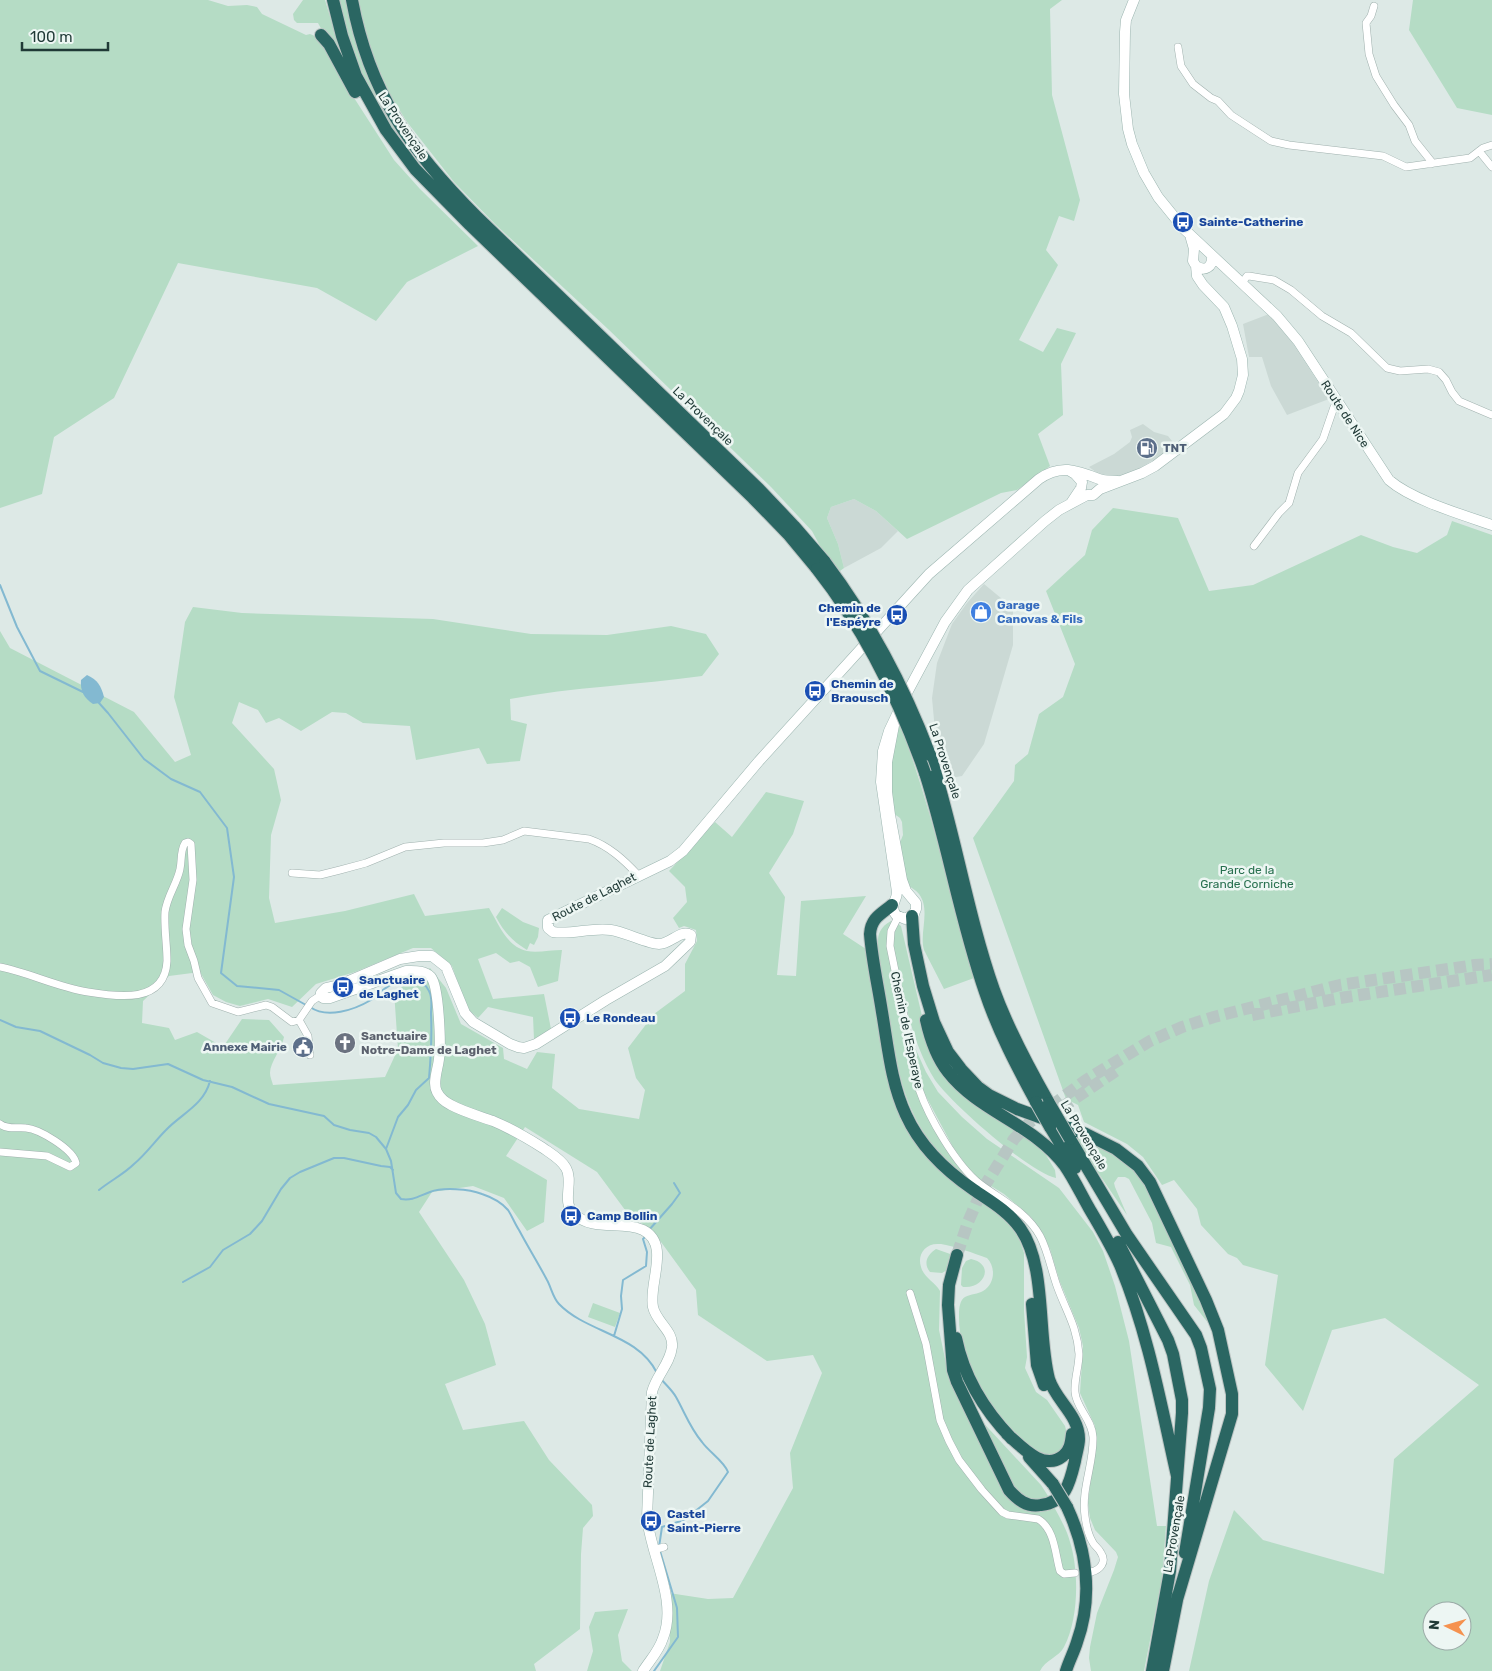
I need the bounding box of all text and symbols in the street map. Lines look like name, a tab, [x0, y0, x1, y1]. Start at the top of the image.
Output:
scale bar	[22, 20, 109, 52]
text: 100 m	[30, 28, 72, 46]
street label: La Provençale	[375, 90, 431, 163]
bus stop icon: Sainte-Catherine	[1171, 210, 1195, 234]
place label: Sainte-Catherine	[1199, 215, 1303, 229]
street label: Route de Nice	[1318, 378, 1372, 451]
street label: La Provençale	[670, 384, 736, 448]
fuel station icon: TNT	[1135, 436, 1159, 460]
place label: TNT	[1163, 441, 1187, 455]
place label: Garage Canovas & Fils	[997, 598, 1083, 626]
shop icon: Garage Canovas & Fils	[969, 600, 993, 624]
place label: Chemin de l'Espéyre	[818, 601, 881, 629]
bus stop icon: Chemin de l'Espéyre	[885, 603, 909, 627]
place label: Chemin de Braousch	[831, 677, 894, 705]
bus stop icon: Chemin de Braousch	[803, 679, 827, 703]
street label: La Provençale	[926, 722, 964, 801]
park label: Parc de la Grande Corniche	[1200, 863, 1294, 891]
street label: Route de Laghet	[550, 870, 639, 924]
street label: Chemin de l'Esperaye	[888, 970, 926, 1090]
place label: Sanctuaire de Laghet	[359, 973, 425, 1001]
bus stop icon: Sanctuaire de Laghet	[331, 975, 355, 999]
bus stop icon: Le Rondeau	[558, 1006, 582, 1030]
place label: Le Rondeau	[586, 1011, 656, 1025]
place label: Sanctuaire Notre-Dame de Laghet	[361, 1029, 497, 1057]
church icon: Sanctuaire Notre-Dame de Laghet	[333, 1031, 357, 1055]
public building icon: Annexe Mairie	[291, 1035, 315, 1059]
place label: Annexe Mairie	[203, 1040, 287, 1054]
street label: La Provençale	[1058, 1098, 1110, 1172]
bus stop icon: Camp Bollin	[559, 1204, 583, 1228]
place label: Camp Bollin	[587, 1209, 658, 1223]
street label: Route de Laghet	[641, 1395, 659, 1488]
street label: La Provençale	[1160, 1494, 1188, 1574]
place label: Castel Saint-Pierre	[667, 1507, 741, 1535]
bus stop icon: Castel Saint-Pierre	[639, 1509, 663, 1533]
north arrow	[1422, 1601, 1472, 1651]
text: N	[1426, 1619, 1443, 1631]

